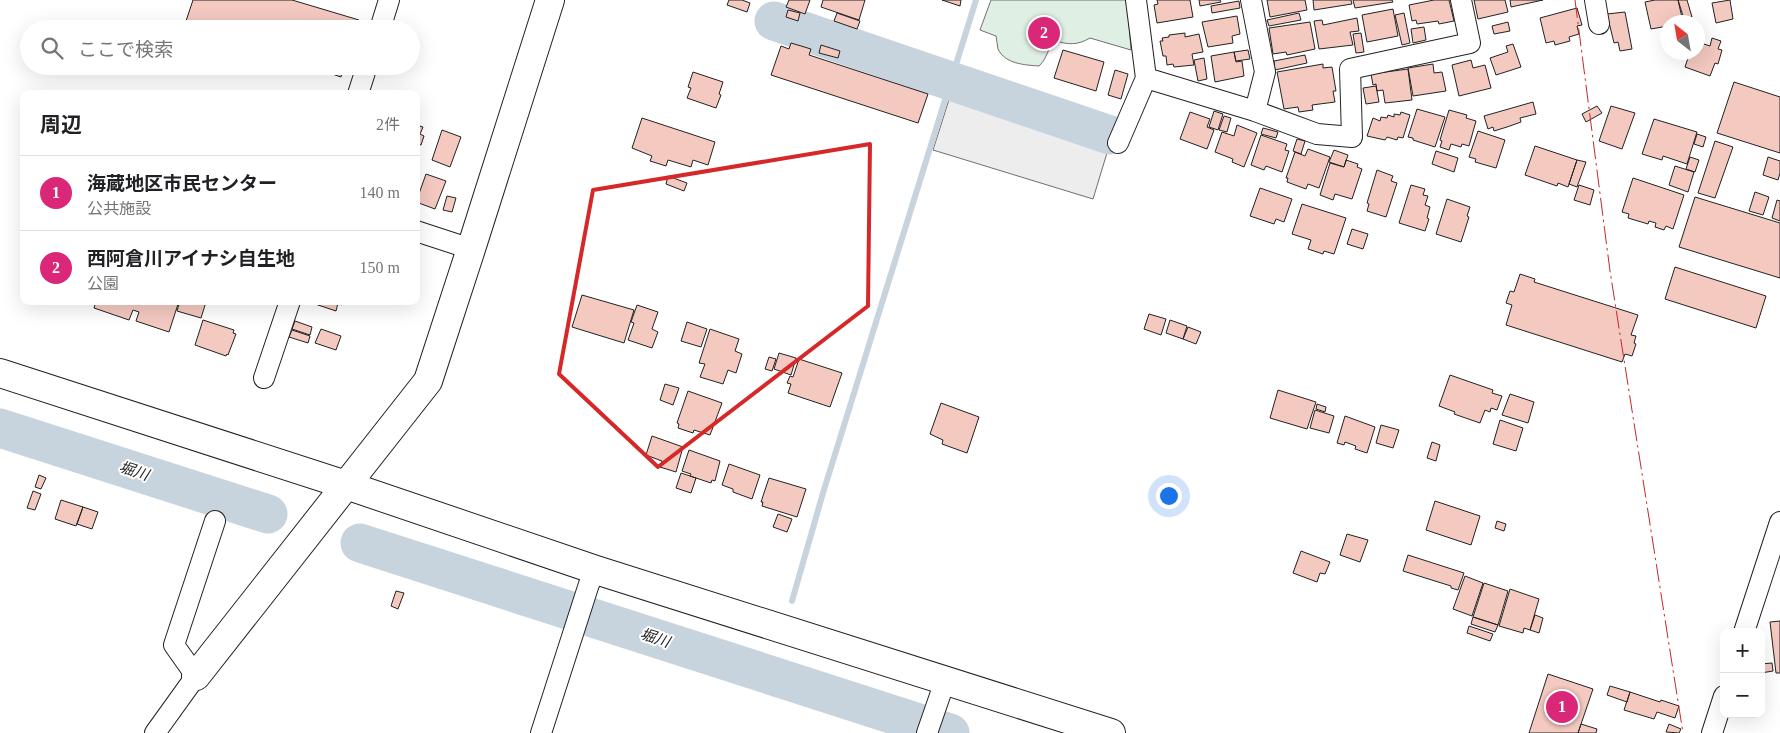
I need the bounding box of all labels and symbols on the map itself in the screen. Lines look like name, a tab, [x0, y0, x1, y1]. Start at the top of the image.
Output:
pin: 2	[1028, 14, 1060, 52]
north arrow	[1660, 15, 1705, 60]
water label: 堀川	[117, 459, 153, 484]
your location	[1156, 483, 1182, 509]
water label: 堀川	[638, 626, 674, 651]
pin: 1	[1546, 688, 1578, 726]

